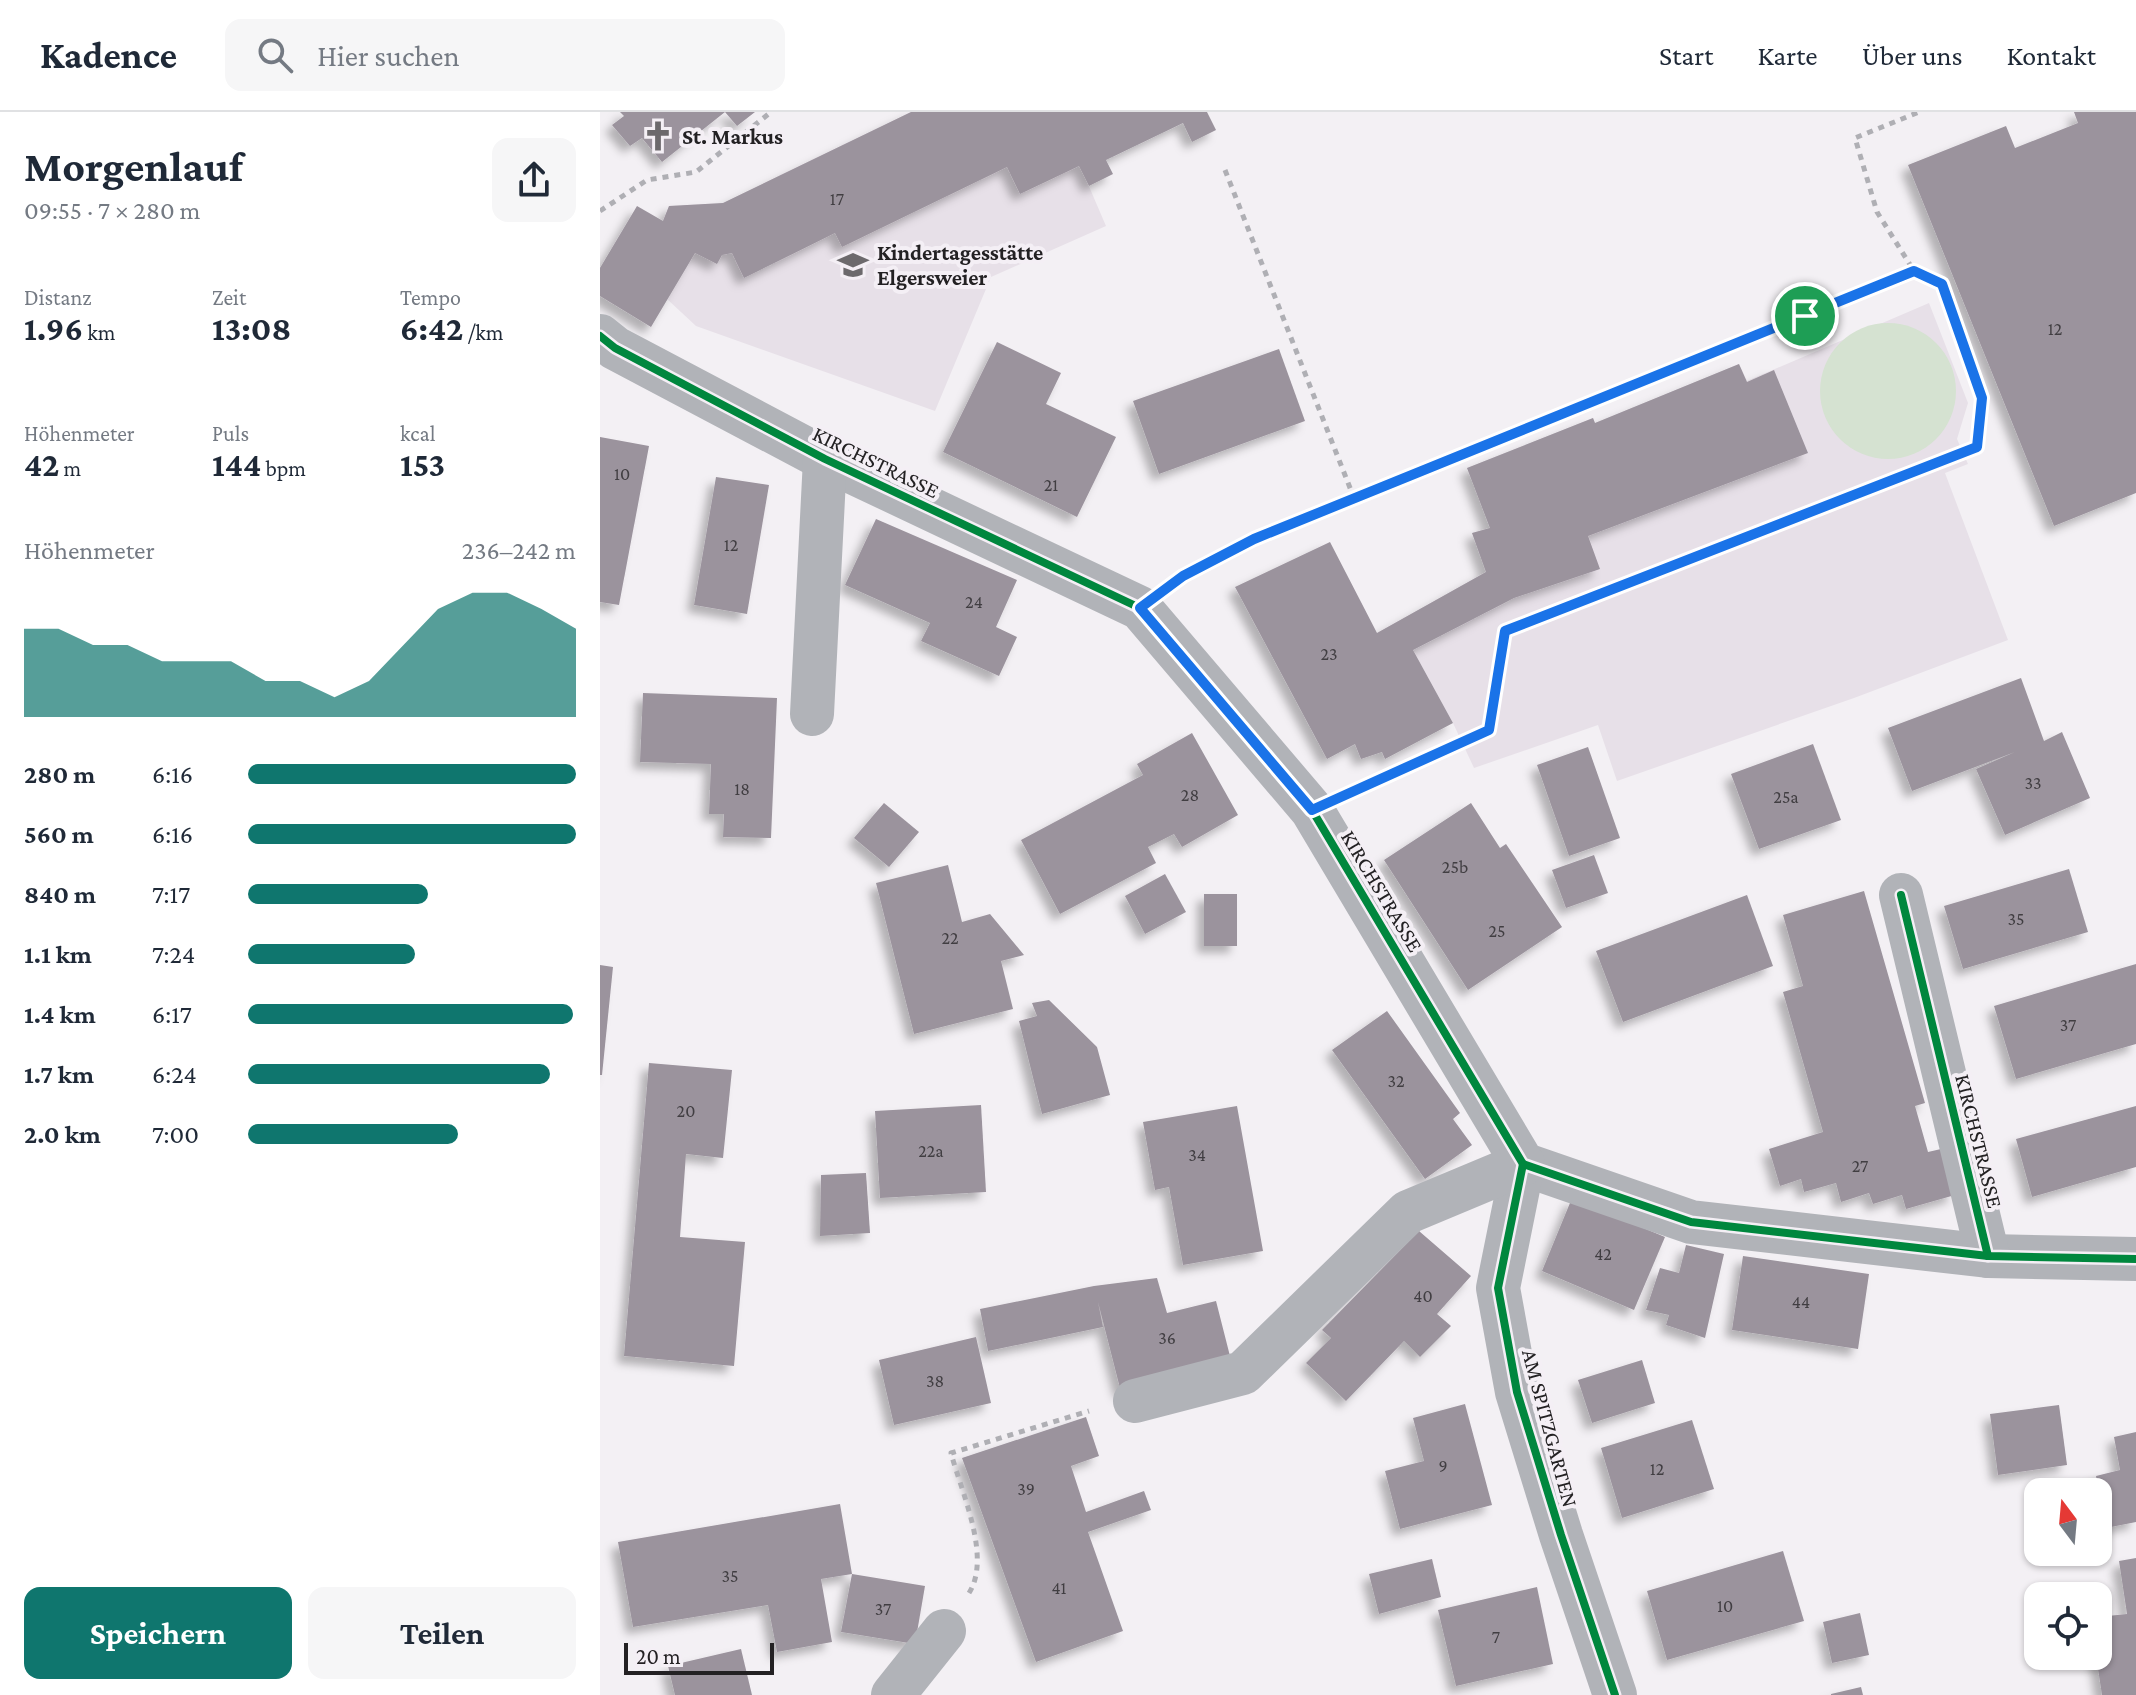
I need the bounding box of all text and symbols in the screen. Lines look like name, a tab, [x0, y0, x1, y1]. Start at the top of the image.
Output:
search box	[225, 19, 785, 91]
icon: search	[253, 33, 297, 77]
text: Kadence	[40, 34, 177, 76]
text: Hier suchen	[317, 39, 460, 72]
text: Start	[1659, 40, 1714, 71]
text: Karte	[1758, 40, 1818, 71]
text: Über uns	[1862, 40, 1963, 71]
text: Kontakt	[2007, 40, 2096, 71]
church icon: St. Markus	[641, 119, 675, 153]
place label: St. Markus	[682, 124, 783, 149]
button: share	[492, 138, 576, 222]
text: Morgenlauf	[24, 142, 243, 190]
house number: 17	[830, 189, 844, 209]
text: 09:55 · 7 × 280 m	[24, 196, 200, 225]
place label: Kindertagesstätte Elgersweier	[877, 240, 1043, 290]
school or university icon: Kindertagesstätte Elgersweier	[836, 248, 870, 282]
pin	[1771, 282, 1839, 350]
text: Distanz	[24, 285, 92, 310]
text: Zeit	[212, 285, 246, 310]
text: Tempo	[400, 285, 461, 310]
icon: arrive	[1783, 294, 1827, 338]
text: 1.96	[24, 310, 83, 347]
text: 13:08	[212, 310, 291, 347]
text: 6:42	[400, 310, 463, 347]
house number: 12	[2048, 319, 2062, 339]
text: km	[83, 320, 115, 345]
text: /km	[463, 320, 504, 345]
text: Höhenmeter	[24, 421, 135, 446]
text: Puls	[212, 421, 249, 446]
text: kcal	[400, 421, 435, 446]
street label: KIRCHSTRASSE	[809, 421, 943, 503]
text: 42	[24, 446, 59, 483]
text: 144	[212, 446, 261, 483]
text: 153	[400, 446, 445, 483]
text: m	[59, 456, 81, 481]
text: bpm	[261, 456, 306, 481]
house number: 10	[614, 464, 630, 484]
house number: 21	[1044, 475, 1058, 495]
house number: 12	[724, 535, 738, 555]
text: Höhenmeter	[24, 536, 155, 565]
text: 236–242 m	[462, 536, 576, 565]
house number: 24	[965, 592, 983, 612]
house number: 23	[1320, 644, 1338, 664]
text: 280 m	[24, 760, 95, 789]
text: 6:16	[152, 760, 193, 789]
house number: 33	[2025, 773, 2042, 793]
house number: 18	[734, 779, 750, 799]
house number: 28	[1181, 785, 1199, 805]
house number: 25a	[1773, 787, 1799, 807]
text: 560 m	[24, 820, 94, 849]
text: 6:16	[152, 820, 193, 849]
street label: KIRCHSTRASSE	[1336, 826, 1428, 956]
house number: 25b	[1442, 857, 1468, 877]
text: 840 m	[24, 880, 96, 909]
text: 7:17	[152, 880, 190, 909]
house number: 35	[2007, 909, 2025, 929]
house number: 25	[1488, 921, 1506, 941]
house number: 22	[941, 928, 959, 948]
text: 1.1 km	[24, 940, 92, 969]
text: 7:24	[152, 940, 195, 969]
text: 1.4 km	[24, 1000, 96, 1029]
text: 6:17	[152, 1000, 192, 1029]
house number: 37	[2060, 1015, 2076, 1035]
text: 1.7 km	[24, 1060, 94, 1089]
text: 6:24	[152, 1060, 197, 1089]
house number: 32	[1387, 1071, 1405, 1091]
street label: KIRCHSTRASSE	[1950, 1071, 2008, 1211]
house number: 20	[677, 1101, 695, 1121]
text: 2.0 km	[24, 1120, 101, 1149]
text: 7:00	[152, 1120, 199, 1149]
house number: 22a	[918, 1141, 944, 1161]
house number: 34	[1188, 1145, 1206, 1165]
house number: 27	[1852, 1156, 1868, 1176]
house number: 42	[1594, 1244, 1612, 1264]
house number: 40	[1413, 1286, 1433, 1306]
house number: 44	[1792, 1292, 1810, 1312]
house number: 36	[1158, 1328, 1176, 1348]
street label: AM SPITZGARTEN	[1517, 1346, 1583, 1510]
house number: 38	[926, 1371, 944, 1391]
house number: 9	[1438, 1456, 1448, 1476]
house number: 12	[1650, 1459, 1664, 1479]
north arrow	[2024, 1478, 2112, 1566]
map controls	[2024, 1478, 2112, 1670]
house number: 39	[1017, 1479, 1035, 1499]
house number: 35	[721, 1566, 739, 1586]
house number: 41	[1051, 1578, 1067, 1598]
button: locate	[2024, 1582, 2112, 1670]
button: Speichern	[24, 1587, 292, 1679]
button: Teilen	[308, 1587, 576, 1679]
house number: 10	[1717, 1596, 1733, 1616]
house number: 37	[875, 1599, 891, 1619]
house number: 7	[1492, 1627, 1500, 1647]
scale bar	[624, 1639, 774, 1675]
text: 20 m	[636, 1644, 681, 1669]

